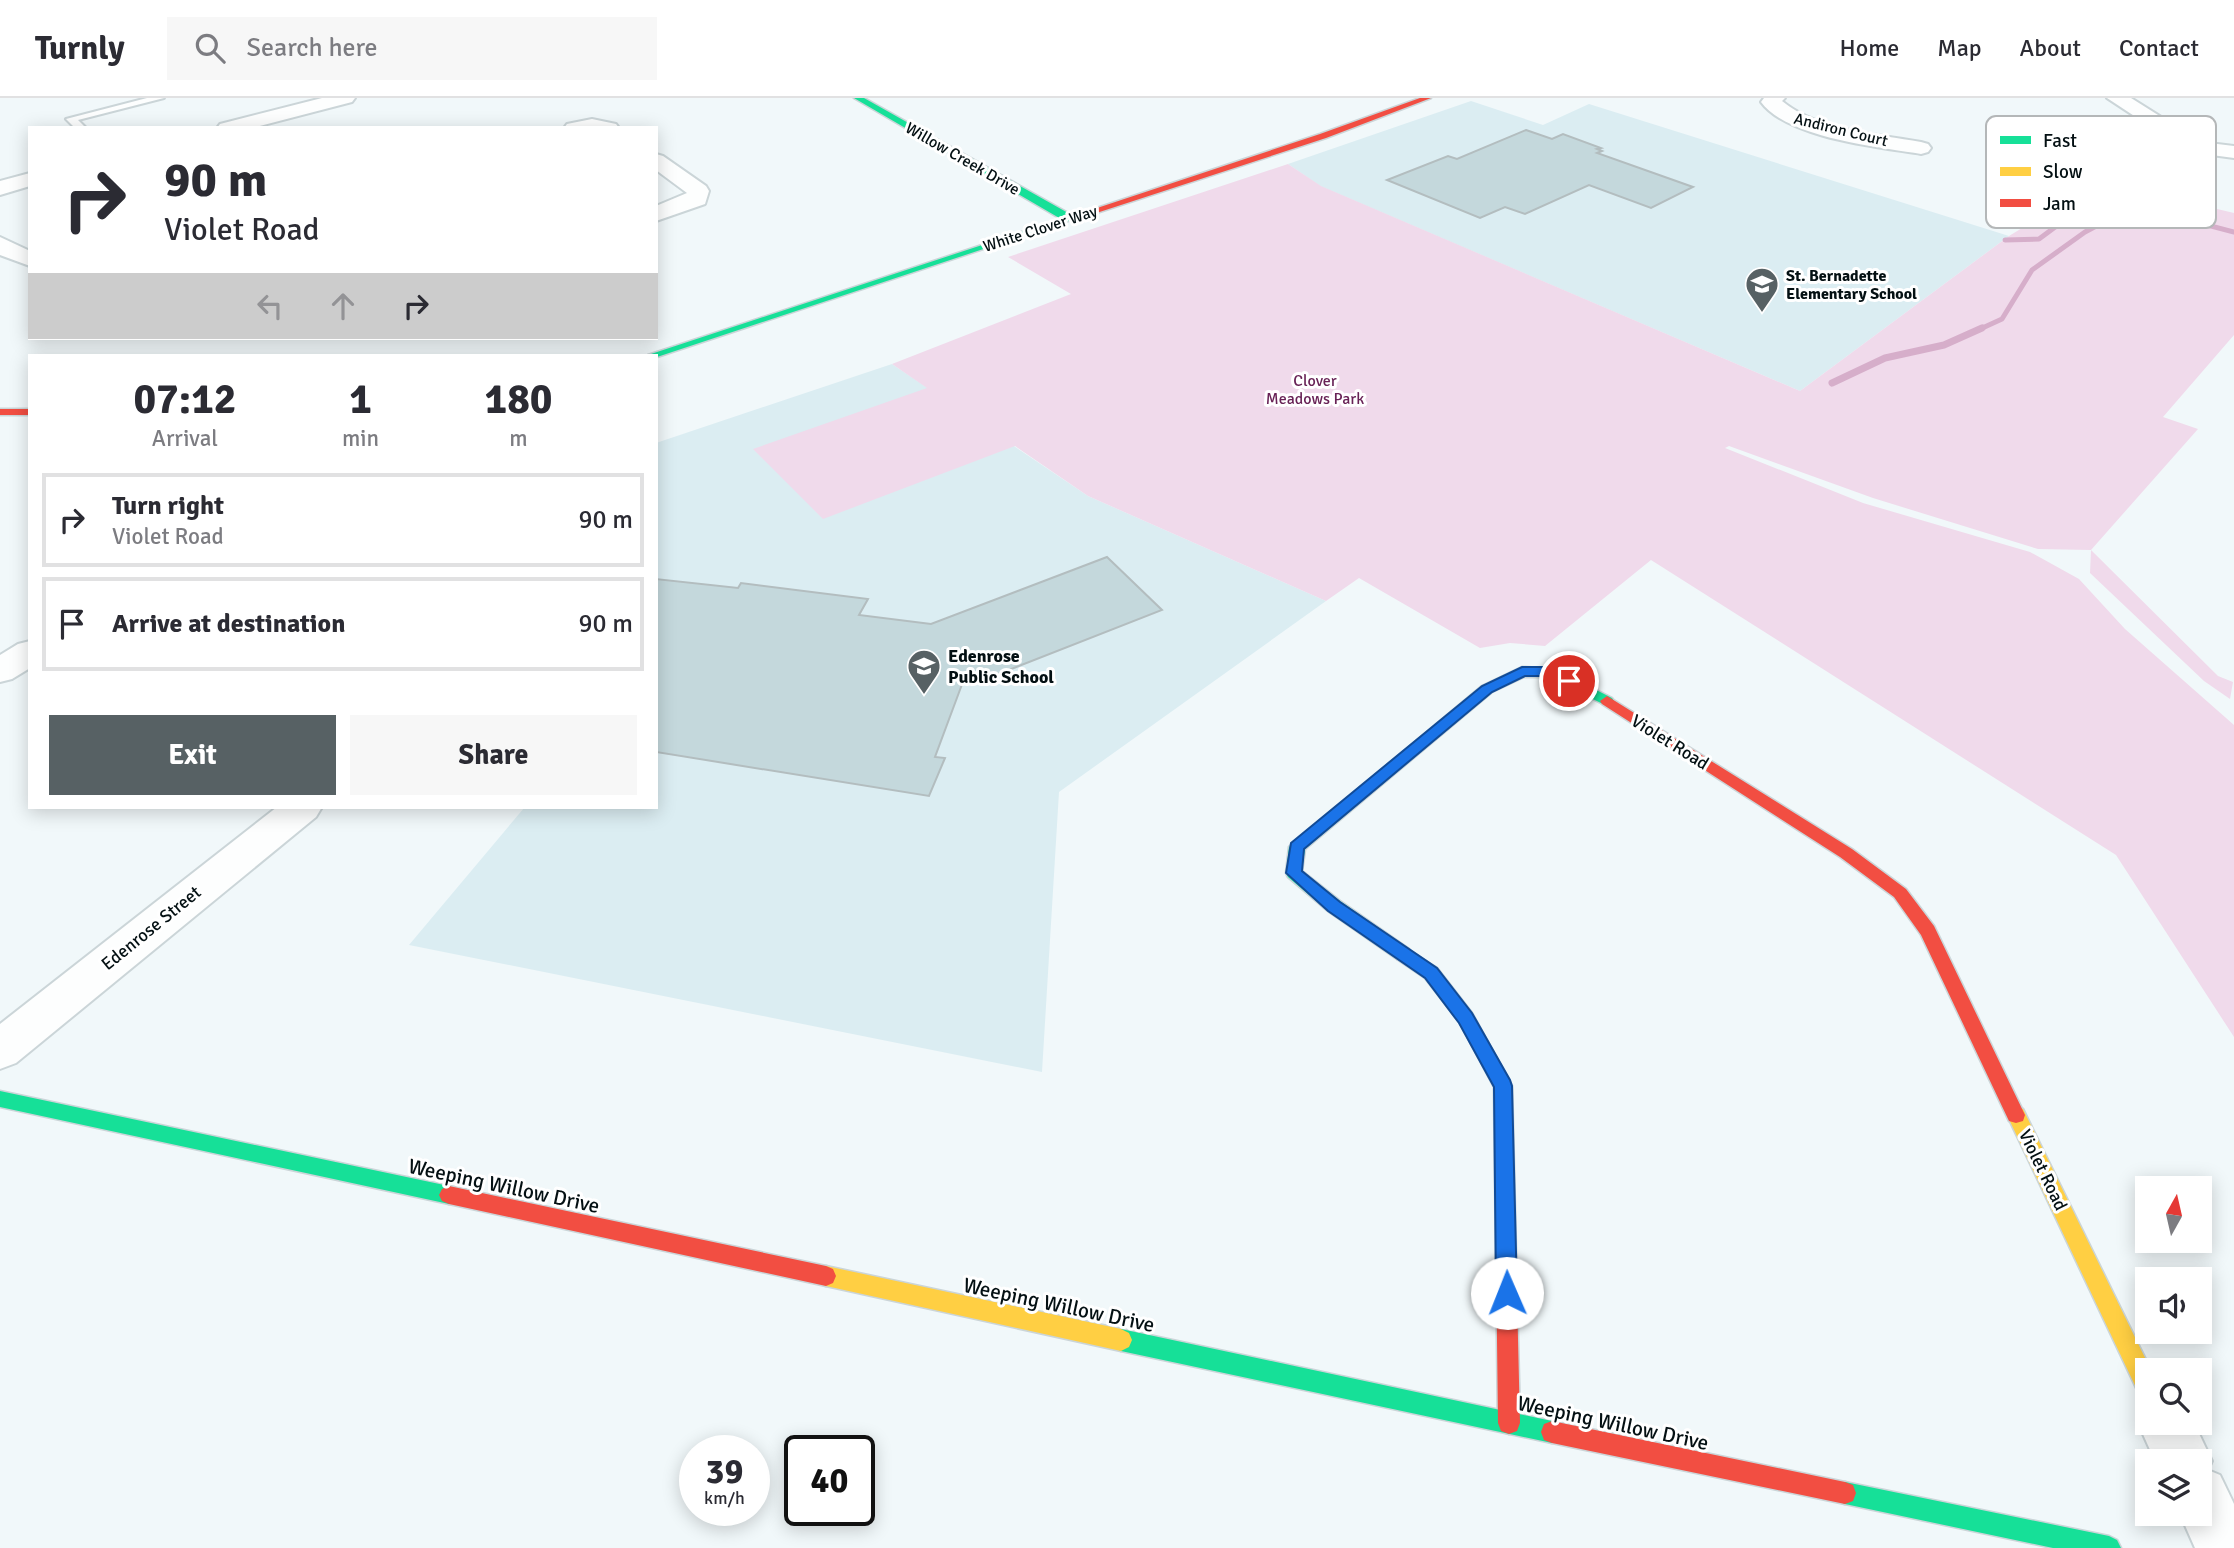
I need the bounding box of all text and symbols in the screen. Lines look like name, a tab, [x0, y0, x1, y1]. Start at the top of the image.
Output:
search box	[167, 17, 657, 80]
text: Turnly	[35, 28, 125, 69]
icon: search	[191, 29, 229, 67]
text: Search here	[247, 32, 378, 64]
text: Home	[1839, 33, 1899, 63]
text: Map	[1937, 33, 1982, 63]
text: About	[2020, 33, 2081, 63]
text: Contact	[2119, 33, 2199, 63]
street label: Andiron Court	[1792, 109, 1890, 151]
legend	[1986, 116, 2216, 228]
street label: Willow Creek Drive	[902, 118, 1023, 200]
text: Fast	[2043, 129, 2077, 153]
text: 90 m	[164, 150, 267, 210]
icon: right	[49, 154, 140, 245]
text: Slow	[2043, 160, 2083, 184]
text: Jam	[2043, 192, 2076, 216]
street label: White Clover Way	[981, 201, 1100, 257]
text: Violet Road	[164, 210, 320, 249]
school or university icon: St. Bernadette Elementary School	[1743, 265, 1781, 314]
place label: St. Bernadette Elementary School	[1786, 266, 1917, 304]
icon: left	[251, 287, 289, 325]
icon: ahead	[324, 287, 362, 325]
icon: right	[397, 287, 435, 325]
park label: Clover Meadows Park	[1266, 371, 1364, 409]
text: 07:12	[133, 374, 237, 425]
text: 1	[349, 374, 372, 425]
text: 180	[484, 374, 553, 425]
text: Arrival	[152, 424, 218, 453]
text: min	[342, 424, 379, 453]
text: m	[509, 424, 528, 453]
text: Turn right	[112, 490, 224, 522]
icon: right	[53, 501, 91, 539]
text: 90 m	[578, 504, 633, 536]
text: Violet Road	[112, 522, 224, 551]
icon: arrive	[53, 605, 91, 643]
text: Arrive at destination	[112, 608, 345, 640]
text: 90 m	[578, 608, 633, 640]
place label: Edenrose Public School	[948, 645, 1054, 688]
school or university icon: Edenrose Public School	[905, 647, 943, 696]
pin	[1539, 651, 1599, 711]
icon: arrive	[1550, 662, 1588, 700]
street label: Violet Road	[1627, 709, 1713, 775]
button: Exit	[49, 715, 336, 795]
button: Share	[350, 715, 637, 795]
street label: Edenrose Street	[97, 881, 205, 975]
street label: Violet Road	[2014, 1126, 2072, 1214]
street label: Weeping Willow Drive	[406, 1153, 602, 1219]
north arrow	[2135, 1176, 2212, 1253]
map controls	[2135, 1176, 2212, 1526]
position arrow	[1470, 1256, 1544, 1330]
button: sound	[2135, 1267, 2212, 1344]
street label: Weeping Willow Drive	[961, 1272, 1157, 1338]
button: search	[2135, 1358, 2212, 1435]
street label: Weeping Willow Drive	[1515, 1390, 1711, 1456]
speed limit sign: 40	[784, 1435, 875, 1526]
button: layers	[2135, 1449, 2212, 1526]
text: 39	[706, 1450, 743, 1493]
text: km/h	[704, 1487, 745, 1509]

